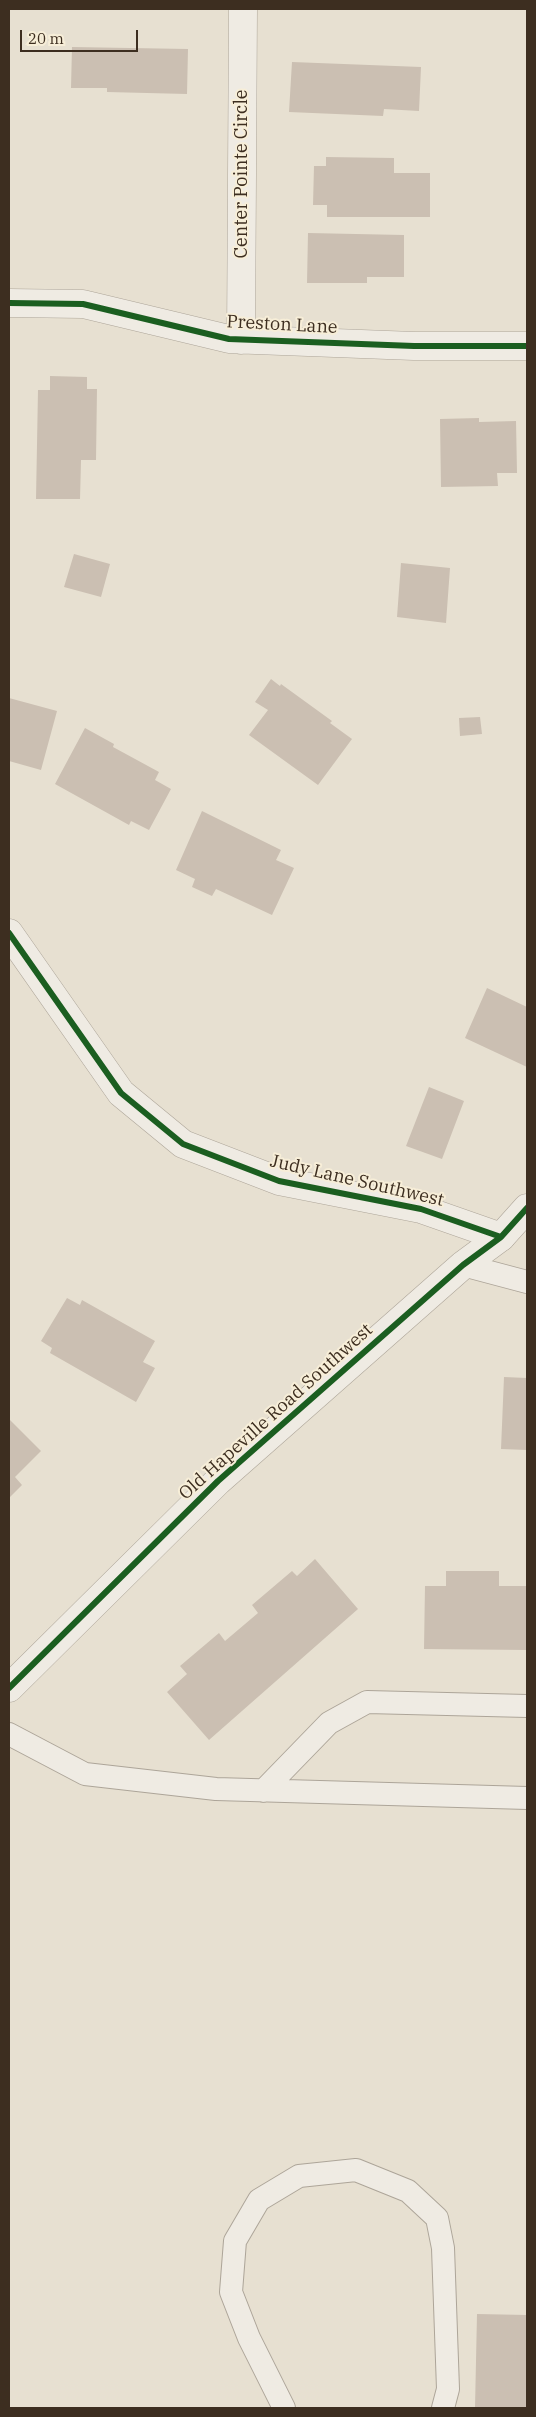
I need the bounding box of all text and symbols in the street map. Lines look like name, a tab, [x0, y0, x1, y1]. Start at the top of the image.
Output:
scale bar	[22, 20, 140, 52]
text: 20 m	[28, 29, 64, 48]
street label: Center Pointe Circle	[231, 90, 253, 258]
street label: Preston Lane	[226, 311, 338, 339]
street label: Judy Lane Southwest	[268, 1150, 446, 1212]
street label: Old Hapeville Road Southwest	[175, 1319, 377, 1505]

